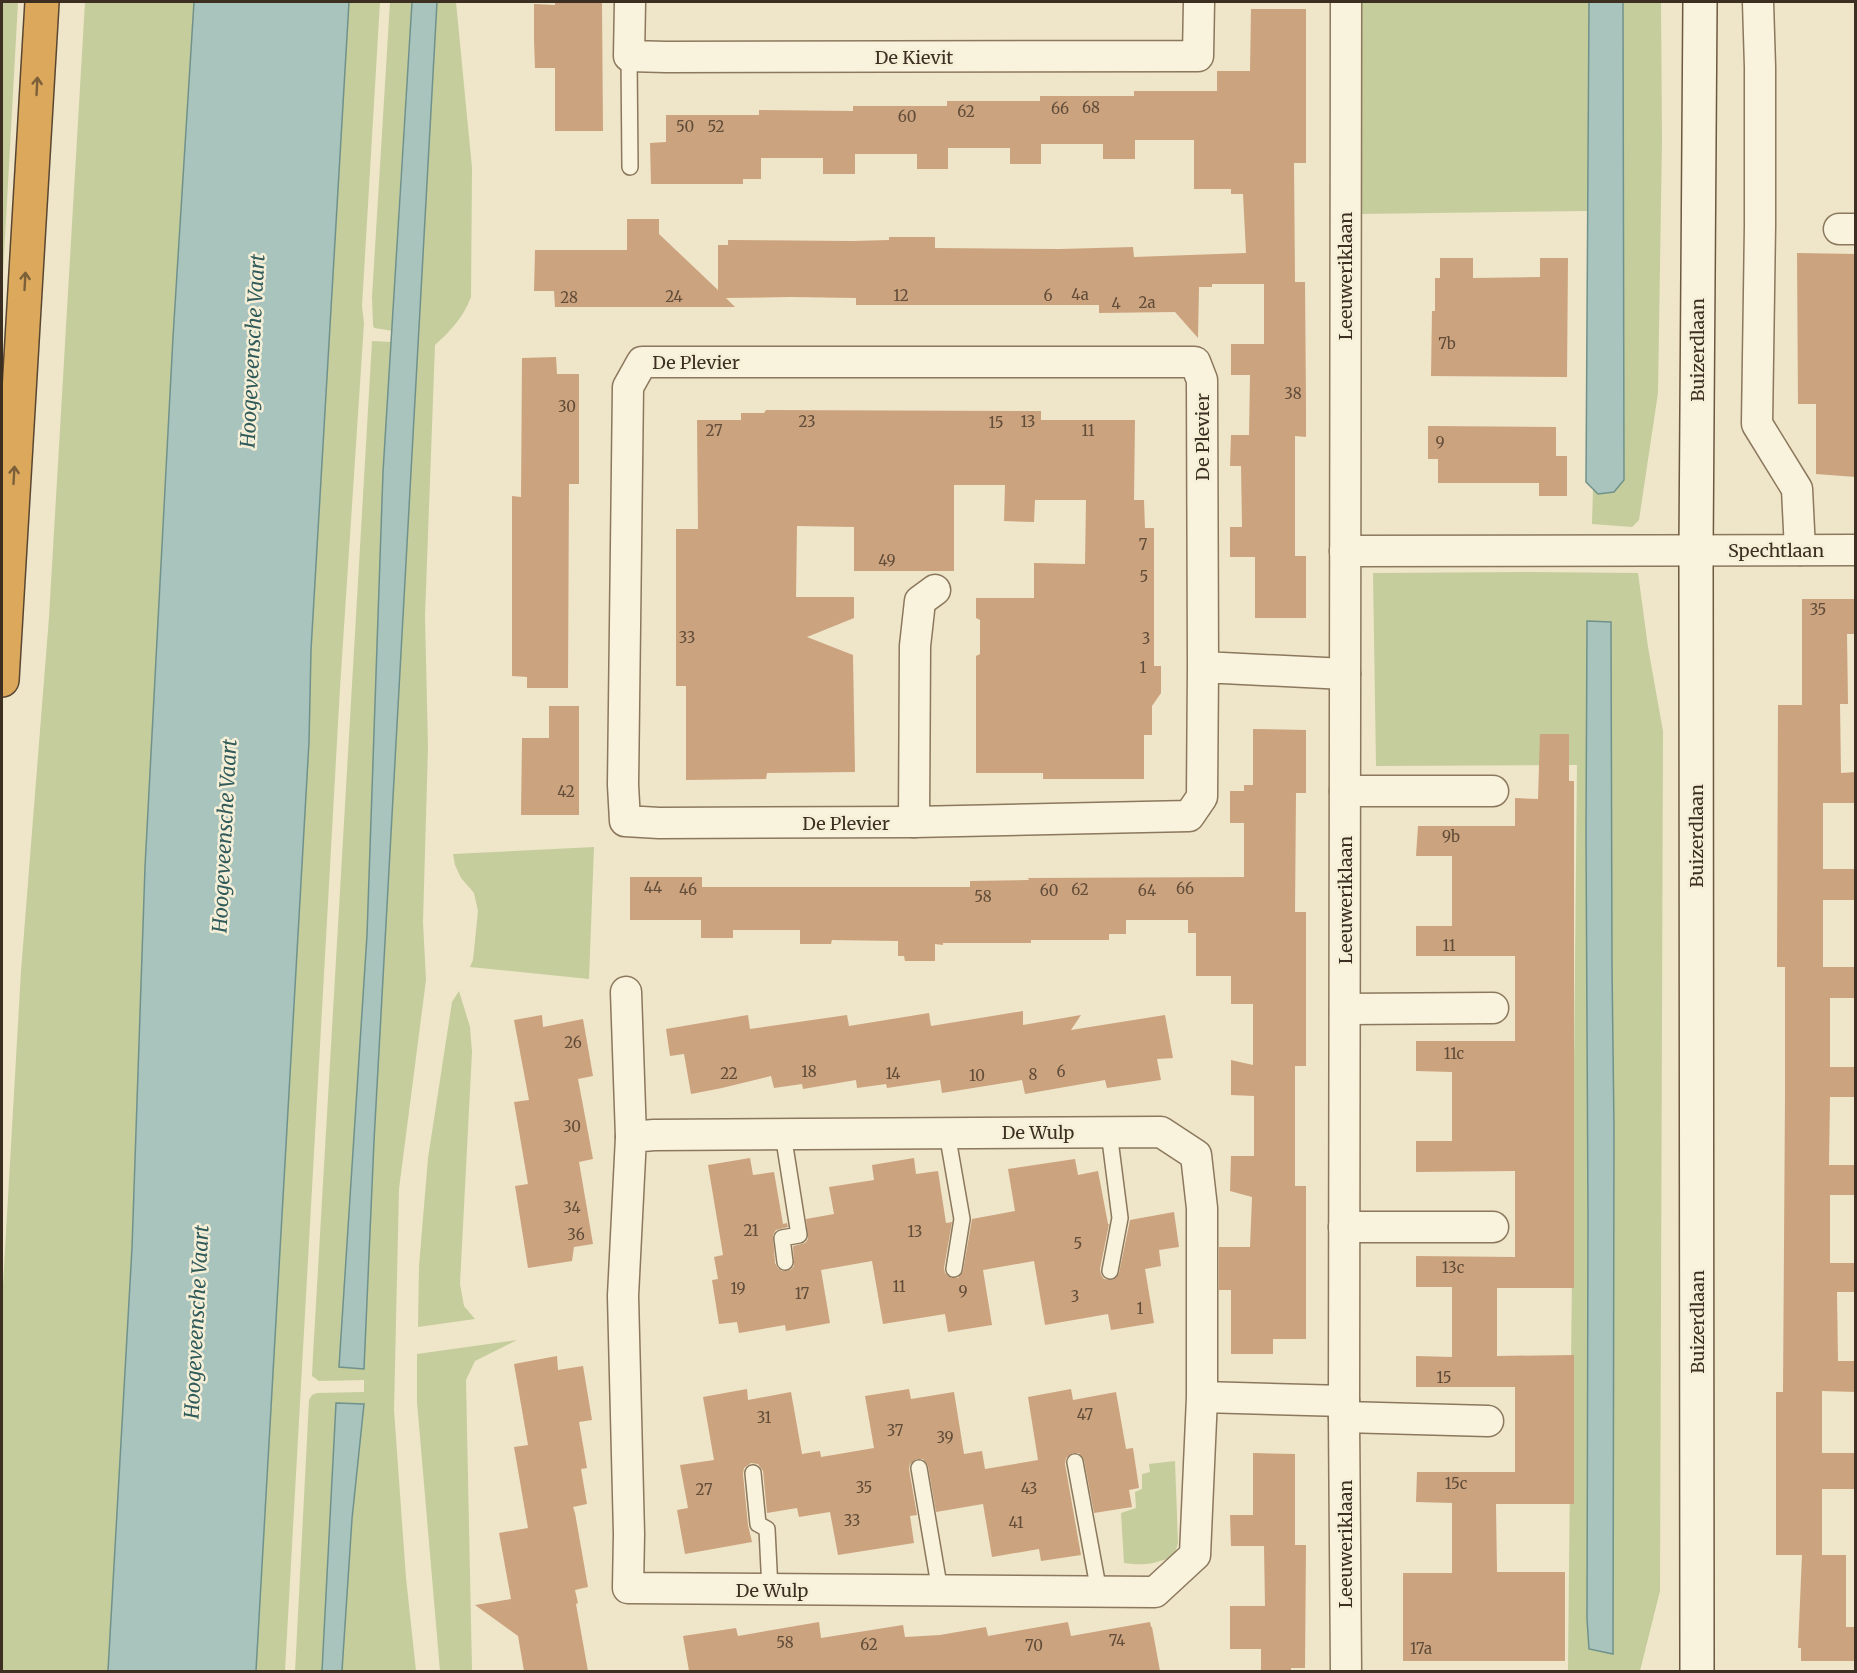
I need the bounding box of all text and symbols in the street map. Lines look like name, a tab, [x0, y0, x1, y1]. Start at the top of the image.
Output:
street label: De Kievit	[875, 46, 953, 69]
one-way arrow	[32, 77, 43, 96]
house number: 68	[1082, 98, 1100, 117]
house number: 66	[1051, 99, 1069, 118]
house number: 62	[957, 102, 975, 121]
house number: 60	[898, 107, 916, 126]
house number: 50	[676, 117, 694, 136]
house number: 52	[707, 117, 725, 136]
street label: Leeuweriklaan	[1334, 212, 1357, 340]
water label: Hoogeveensche Vaart	[234, 253, 270, 450]
one-way arrow	[20, 271, 31, 291]
house number: 4a	[1071, 285, 1089, 304]
house number: 12	[893, 286, 909, 305]
house number: 6	[1043, 286, 1053, 305]
house number: 24	[665, 287, 683, 306]
house number: 28	[560, 288, 578, 307]
house number: 2a	[1138, 293, 1156, 312]
house number: 4	[1111, 294, 1121, 313]
street label: Buizerdlaan	[1686, 298, 1709, 402]
house number: 7b	[1438, 334, 1456, 353]
street label: De Plevier	[652, 351, 740, 374]
house number: 38	[1284, 384, 1302, 403]
street label: De Plevier	[1191, 393, 1214, 481]
house number: 30	[558, 397, 576, 416]
house number: 23	[799, 412, 815, 431]
house number: 13	[1021, 412, 1035, 431]
house number: 15	[988, 413, 1004, 432]
house number: 27	[706, 421, 723, 440]
house number: 11	[1081, 421, 1095, 440]
house number: 9	[1435, 433, 1445, 452]
one-way arrow	[8, 466, 19, 486]
house number: 7	[1139, 535, 1148, 554]
street label: Spechtlaan	[1728, 539, 1824, 562]
house number: 49	[878, 551, 896, 570]
house number: 5	[1140, 567, 1148, 586]
house number: 35	[1810, 600, 1826, 619]
house number: 33	[679, 628, 695, 647]
house number: 3	[1142, 629, 1150, 648]
house number: 1	[1140, 658, 1147, 677]
water label: Hoogeveensche Vaart	[206, 738, 242, 935]
house number: 42	[557, 782, 575, 801]
street label: Buizerdlaan	[1685, 784, 1708, 888]
street label: De Plevier	[802, 812, 890, 835]
house number: 9b	[1442, 827, 1460, 846]
street label: Leeuweriklaan	[1334, 836, 1357, 964]
house number: 44	[644, 878, 662, 897]
house number: 66	[1176, 879, 1194, 898]
house number: 46	[679, 880, 697, 899]
house number: 62	[1071, 880, 1089, 899]
house number: 60	[1040, 881, 1058, 900]
house number: 64	[1138, 881, 1156, 900]
house number: 58	[974, 887, 992, 906]
house number: 11	[1442, 936, 1456, 955]
house number: 26	[564, 1033, 582, 1052]
house number: 11c	[1444, 1044, 1465, 1063]
house number: 18	[801, 1062, 817, 1081]
house number: 6	[1056, 1062, 1066, 1081]
house number: 22	[720, 1064, 738, 1083]
house number: 14	[885, 1064, 901, 1083]
house number: 8	[1029, 1065, 1038, 1084]
house number: 10	[969, 1066, 985, 1085]
house number: 30	[563, 1117, 581, 1136]
street label: De Wulp	[1002, 1121, 1074, 1144]
house number: 34	[563, 1198, 581, 1217]
house number: 21	[743, 1221, 759, 1240]
house number: 13	[908, 1222, 922, 1241]
water label: Hoogeveensche Vaart	[178, 1224, 214, 1421]
house number: 36	[567, 1225, 585, 1244]
house number: 5	[1074, 1234, 1082, 1253]
house number: 13c	[1442, 1258, 1465, 1277]
street label: Buizerdlaan	[1686, 1270, 1709, 1374]
house number: 11	[892, 1277, 906, 1296]
house number: 19	[730, 1279, 746, 1298]
house number: 9	[958, 1282, 968, 1301]
house number: 17	[795, 1284, 810, 1303]
house number: 3	[1071, 1287, 1079, 1306]
house number: 1	[1137, 1299, 1144, 1318]
house number: 15	[1436, 1368, 1452, 1387]
house number: 47	[1077, 1405, 1094, 1424]
house number: 31	[757, 1408, 772, 1427]
house number: 37	[887, 1421, 904, 1440]
house number: 39	[936, 1428, 954, 1447]
house number: 15c	[1445, 1474, 1468, 1493]
house number: 35	[856, 1478, 872, 1497]
house number: 43	[1021, 1479, 1037, 1498]
house number: 27	[696, 1480, 713, 1499]
street label: Leeuweriklaan	[1334, 1480, 1357, 1608]
house number: 33	[844, 1511, 860, 1530]
house number: 41	[1009, 1513, 1024, 1532]
street label: De Wulp	[736, 1579, 808, 1602]
house number: 74	[1109, 1631, 1125, 1650]
house number: 58	[776, 1633, 794, 1652]
house number: 62	[860, 1635, 878, 1654]
house number: 70	[1025, 1636, 1043, 1655]
house number: 17a	[1410, 1639, 1432, 1658]

